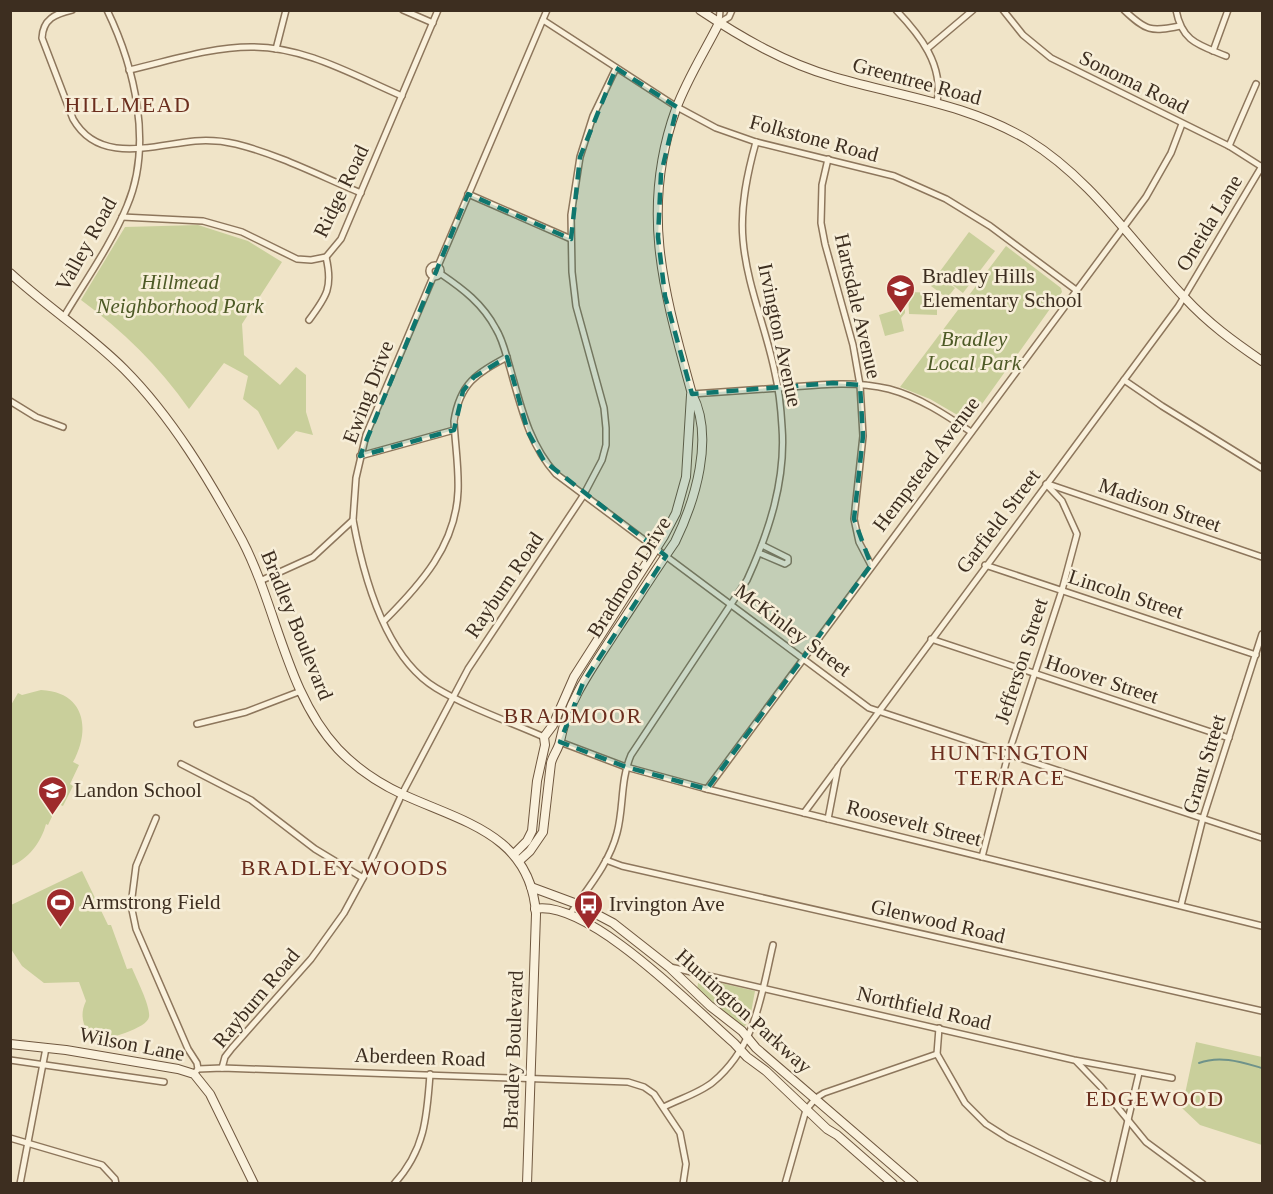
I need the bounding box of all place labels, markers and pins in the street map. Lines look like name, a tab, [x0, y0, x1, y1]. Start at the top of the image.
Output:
place label: Bradley Hills Elementary School	[922, 264, 1083, 312]
school or university icon: Bradley Hills Elementary School	[885, 272, 917, 314]
school or university icon: Landon School	[37, 774, 69, 816]
place label: Landon School	[74, 778, 202, 802]
sports icon: Armstrong Field	[44, 886, 76, 928]
bus stop icon: Irvington Ave	[572, 888, 604, 930]
place label: Armstrong Field	[81, 890, 221, 914]
place label: Irvington Ave	[609, 892, 725, 916]

